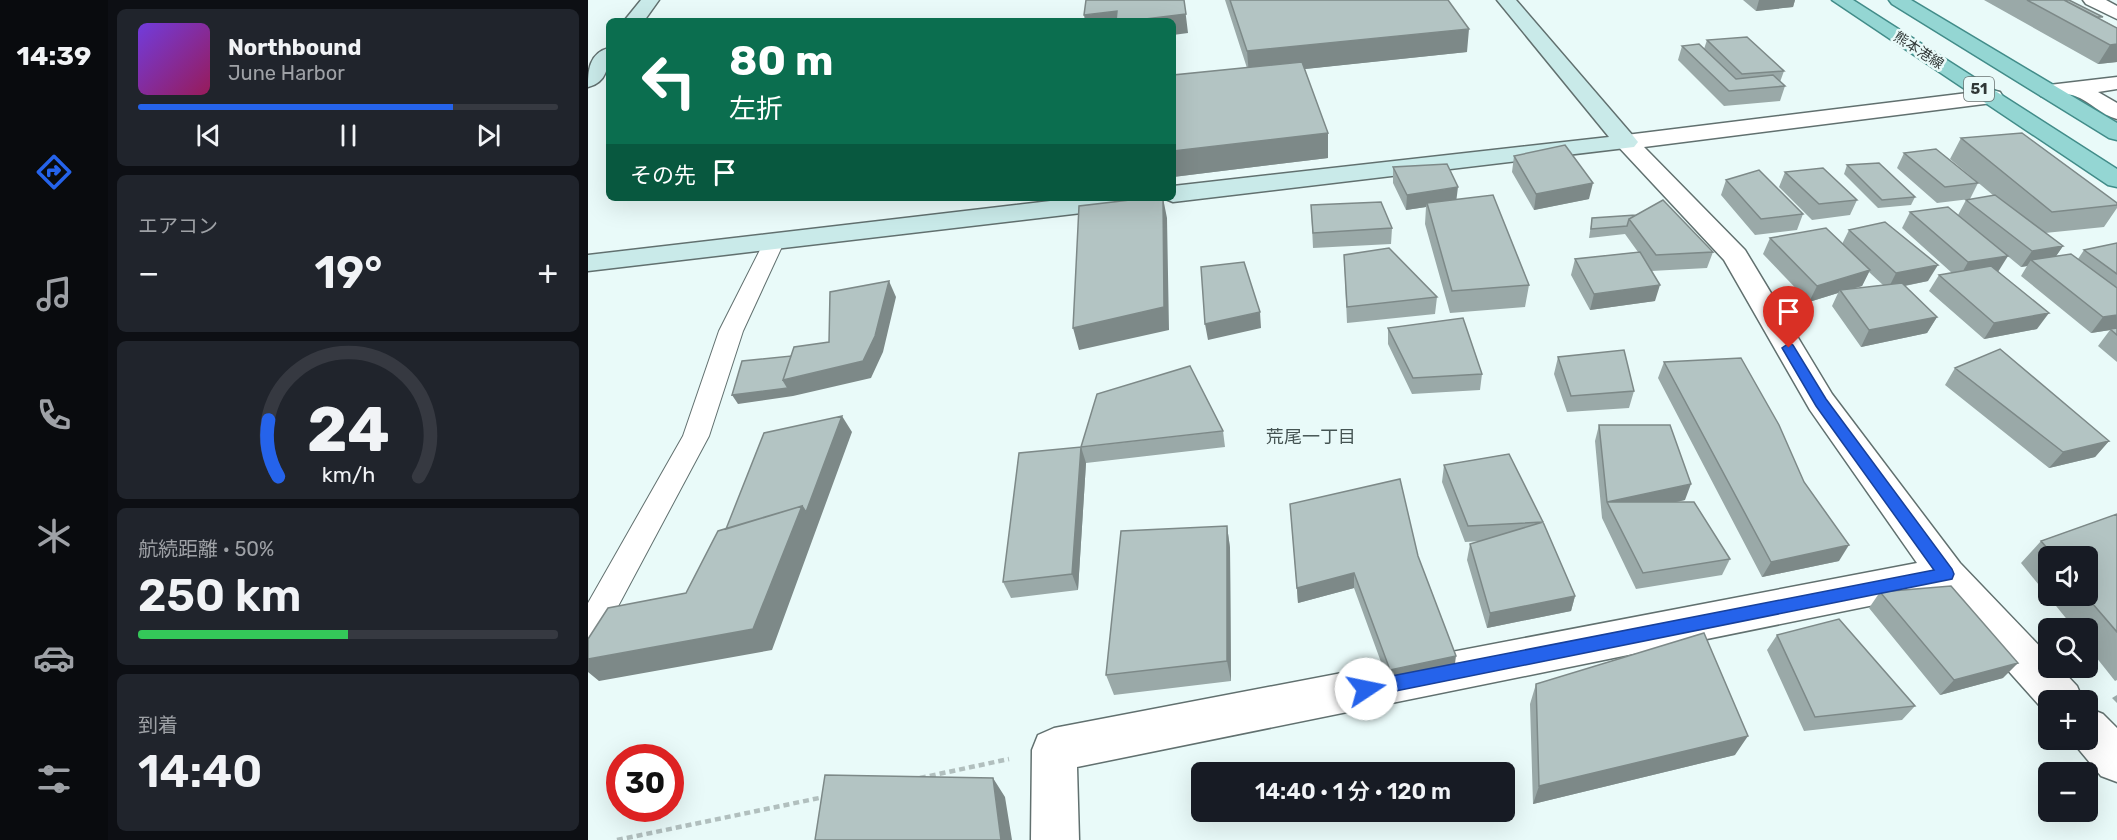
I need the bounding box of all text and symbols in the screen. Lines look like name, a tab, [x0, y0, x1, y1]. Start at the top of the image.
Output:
street label: 熊本港線	[1891, 28, 1947, 73]
text: Northbound	[228, 34, 361, 61]
text: 80 m	[729, 36, 833, 86]
text: 14:39	[17, 40, 91, 72]
icon: left	[630, 42, 708, 120]
text: June Harbor	[228, 61, 345, 85]
road number: 51	[1964, 77, 1994, 101]
text: 左折	[729, 93, 783, 125]
icon: previous	[192, 119, 225, 152]
icon: pause	[332, 119, 365, 152]
icon: next	[472, 119, 505, 152]
icon: directions	[33, 151, 75, 193]
icon: arrive	[708, 156, 741, 189]
text: その先	[630, 162, 696, 189]
text: エアコン	[138, 214, 218, 238]
text: 19°	[314, 246, 382, 299]
text: −	[138, 253, 159, 292]
text: +	[537, 253, 558, 292]
icon: music	[33, 273, 75, 315]
pin	[1763, 286, 1814, 348]
icon: arrive	[1772, 295, 1805, 328]
text: 24	[307, 393, 389, 467]
icon: phone	[33, 394, 75, 436]
district label: 荒尾一丁目	[1266, 426, 1356, 448]
text: km/h	[321, 462, 375, 487]
icon: climate	[33, 515, 75, 557]
text: 航続距離 · 50%	[138, 537, 274, 561]
map controls	[2038, 546, 2098, 822]
button: sound	[2038, 546, 2098, 606]
text: 250 km	[138, 569, 301, 622]
button: search	[2038, 618, 2098, 678]
icon: car	[33, 637, 75, 679]
position arrow	[1334, 657, 1398, 721]
button: +	[2038, 690, 2098, 750]
text: 到着	[138, 713, 178, 737]
speed limit sign: 30	[606, 744, 684, 822]
text: 14:40	[138, 745, 262, 798]
icon: filters	[33, 758, 75, 800]
button: −	[2038, 762, 2098, 822]
text: 14:40 · 1 分 · 120 m	[1255, 778, 1451, 805]

